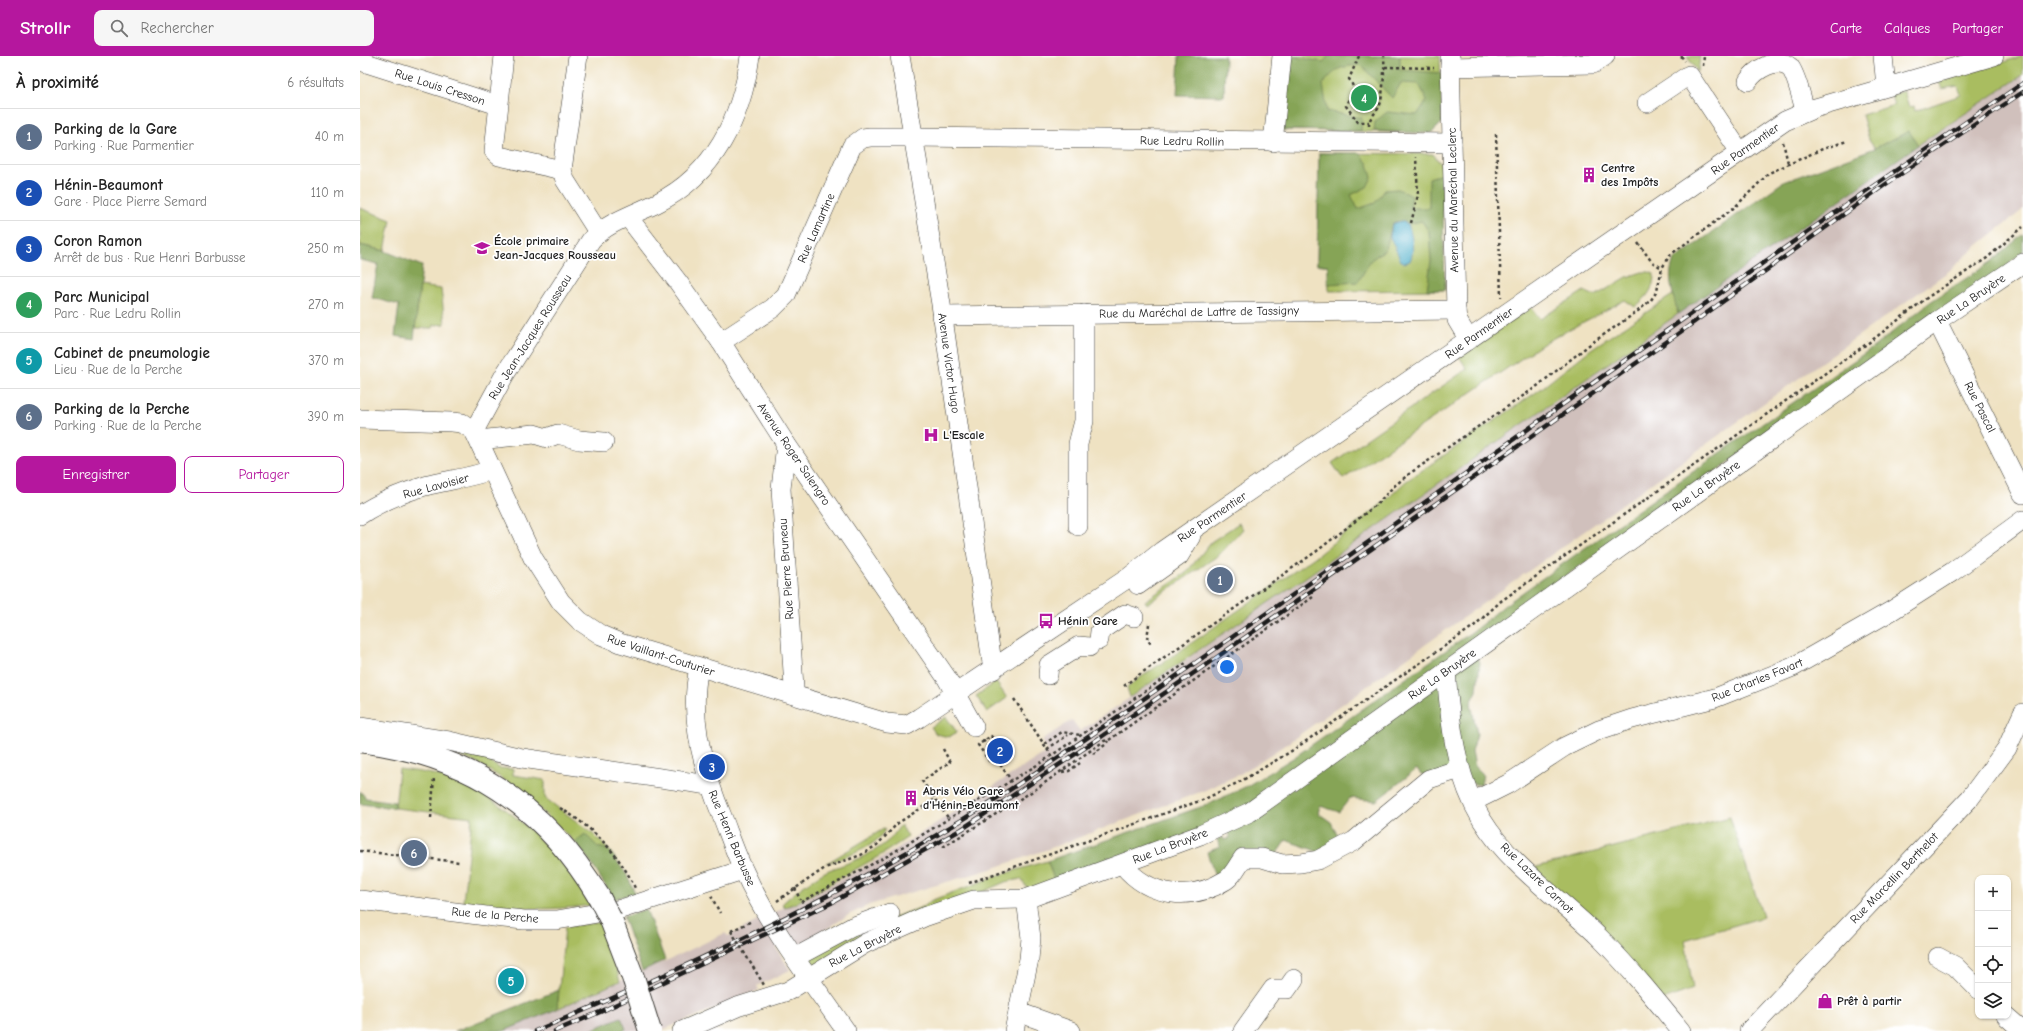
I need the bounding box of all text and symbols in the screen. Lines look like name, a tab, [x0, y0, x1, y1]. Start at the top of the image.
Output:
search box	[94, 10, 374, 46]
text: Strollr	[20, 17, 70, 39]
icon: search	[108, 17, 130, 39]
text: Rechercher	[140, 19, 214, 37]
text: Carte	[1830, 20, 1862, 37]
text: Calques	[1884, 20, 1930, 37]
text: Partager	[1952, 20, 2003, 37]
street label: Rue Louis Cresson	[393, 66, 487, 108]
text: À proximité	[16, 73, 99, 92]
text: 6 résultats	[287, 75, 344, 90]
pin: 4	[1351, 83, 1377, 113]
text: Parking de la Gare	[54, 120, 177, 138]
street label: Rue Parmentier	[1708, 120, 1782, 178]
street label: Avenue du Maréchal Leclerc	[1445, 127, 1461, 273]
text: 1	[26, 129, 32, 144]
text: 40 m	[315, 129, 344, 144]
street label: Rue Ledru Rollin	[1140, 133, 1224, 149]
text: Parking · Rue Parmentier	[54, 138, 194, 153]
place label: Centre des Impôts	[1601, 161, 1658, 189]
building icon: Centre des Impôts	[1580, 166, 1598, 184]
text: Hénin-Beaumont	[54, 176, 163, 194]
text: 2	[26, 185, 32, 200]
text: 110 m	[311, 185, 344, 200]
street label: Rue Lamartine	[794, 191, 838, 265]
text: Gare · Place Pierre Semard	[54, 194, 207, 209]
text: Coron Ramon	[54, 232, 142, 250]
place label: École primaire Jean-Jacques Rousseau	[494, 234, 616, 262]
school or university icon: École primaire Jean-Jacques Rousseau	[473, 239, 491, 257]
text: 3	[26, 241, 32, 256]
text: 250 m	[307, 241, 344, 256]
text: Arrêt de bus · Rue Henri Barbusse	[54, 250, 245, 265]
street label: Rue La Bruyère	[1934, 271, 2008, 327]
street label: Rue Jean-Jacques Rousseau	[486, 272, 574, 402]
text: Parc Municipal	[54, 288, 149, 306]
text: 4	[26, 297, 32, 312]
text: 270 m	[308, 297, 344, 312]
street label: Rue du Maréchal de Lattre de Tassigny	[1099, 303, 1300, 321]
street label: Rue Parmentier	[1442, 304, 1516, 362]
text: Parc · Rue Ledru Rollin	[54, 306, 181, 321]
street label: Avenue Victor Hugo	[935, 312, 963, 414]
text: Cabinet de pneumologie	[54, 344, 210, 362]
text: 5	[26, 353, 32, 368]
text: 370 m	[308, 353, 344, 368]
text: Lieu · Rue de la Perche	[54, 362, 182, 377]
street label: Rue Pascal	[1961, 379, 1999, 435]
text: Parking de la Perche	[54, 400, 189, 418]
street label: Avenue Roger Salengro	[755, 400, 833, 508]
text: 6	[26, 409, 32, 424]
text: 390 m	[308, 409, 344, 424]
text: Parking · Rue de la Perche	[54, 418, 202, 433]
hospital icon: L'Escale	[922, 426, 940, 444]
place label: L'Escale	[943, 428, 984, 442]
button: Enregistrer	[16, 456, 176, 493]
button: Partager	[184, 456, 344, 493]
street label: Rue La Bruyère	[1669, 457, 1743, 515]
street label: Rue Lavoisier	[402, 470, 471, 502]
street label: Rue Parmentier	[1175, 489, 1249, 545]
street label: Rue Pierre Bruneau	[775, 518, 797, 620]
pin: 1	[1207, 565, 1233, 595]
bus stop icon: Hénin Gare	[1037, 612, 1055, 630]
place label: Hénin Gare	[1058, 614, 1118, 628]
street label: Rue Vaillant-Couturier	[606, 631, 717, 679]
street label: Rue La Bruyère	[1405, 645, 1479, 703]
street label: Rue Charles Favart	[1709, 655, 1805, 705]
your location	[1217, 657, 1237, 677]
pin: 2	[987, 736, 1013, 766]
pin: 3	[699, 752, 725, 782]
place label: Abris Vélo Gare d'Hénin-Beaumont	[923, 784, 1020, 812]
street label: Rue Henri Barbusse	[705, 788, 759, 888]
building icon: Abris Vélo Gare d'Hénin-Beaumont	[902, 789, 920, 807]
street label: Rue La Bruyère	[1130, 825, 1210, 867]
street label: Rue Marcellin Berthelot	[1847, 829, 1941, 926]
pin: 6	[401, 838, 427, 868]
street label: Rue Lazare Carnot	[1498, 840, 1577, 917]
map controls	[1975, 875, 2011, 1019]
button: +	[1975, 875, 2011, 911]
street label: Rue de la Perche	[451, 904, 539, 926]
button: −	[1975, 911, 2011, 947]
street label: Rue La Bruyère	[826, 922, 904, 970]
button: locate	[1975, 947, 2011, 983]
pin: 5	[498, 966, 524, 996]
button: layers	[1975, 983, 2011, 1019]
shop icon: Prêt à partir	[1816, 992, 1834, 1010]
place label: Prêt à partir	[1837, 994, 1902, 1008]

